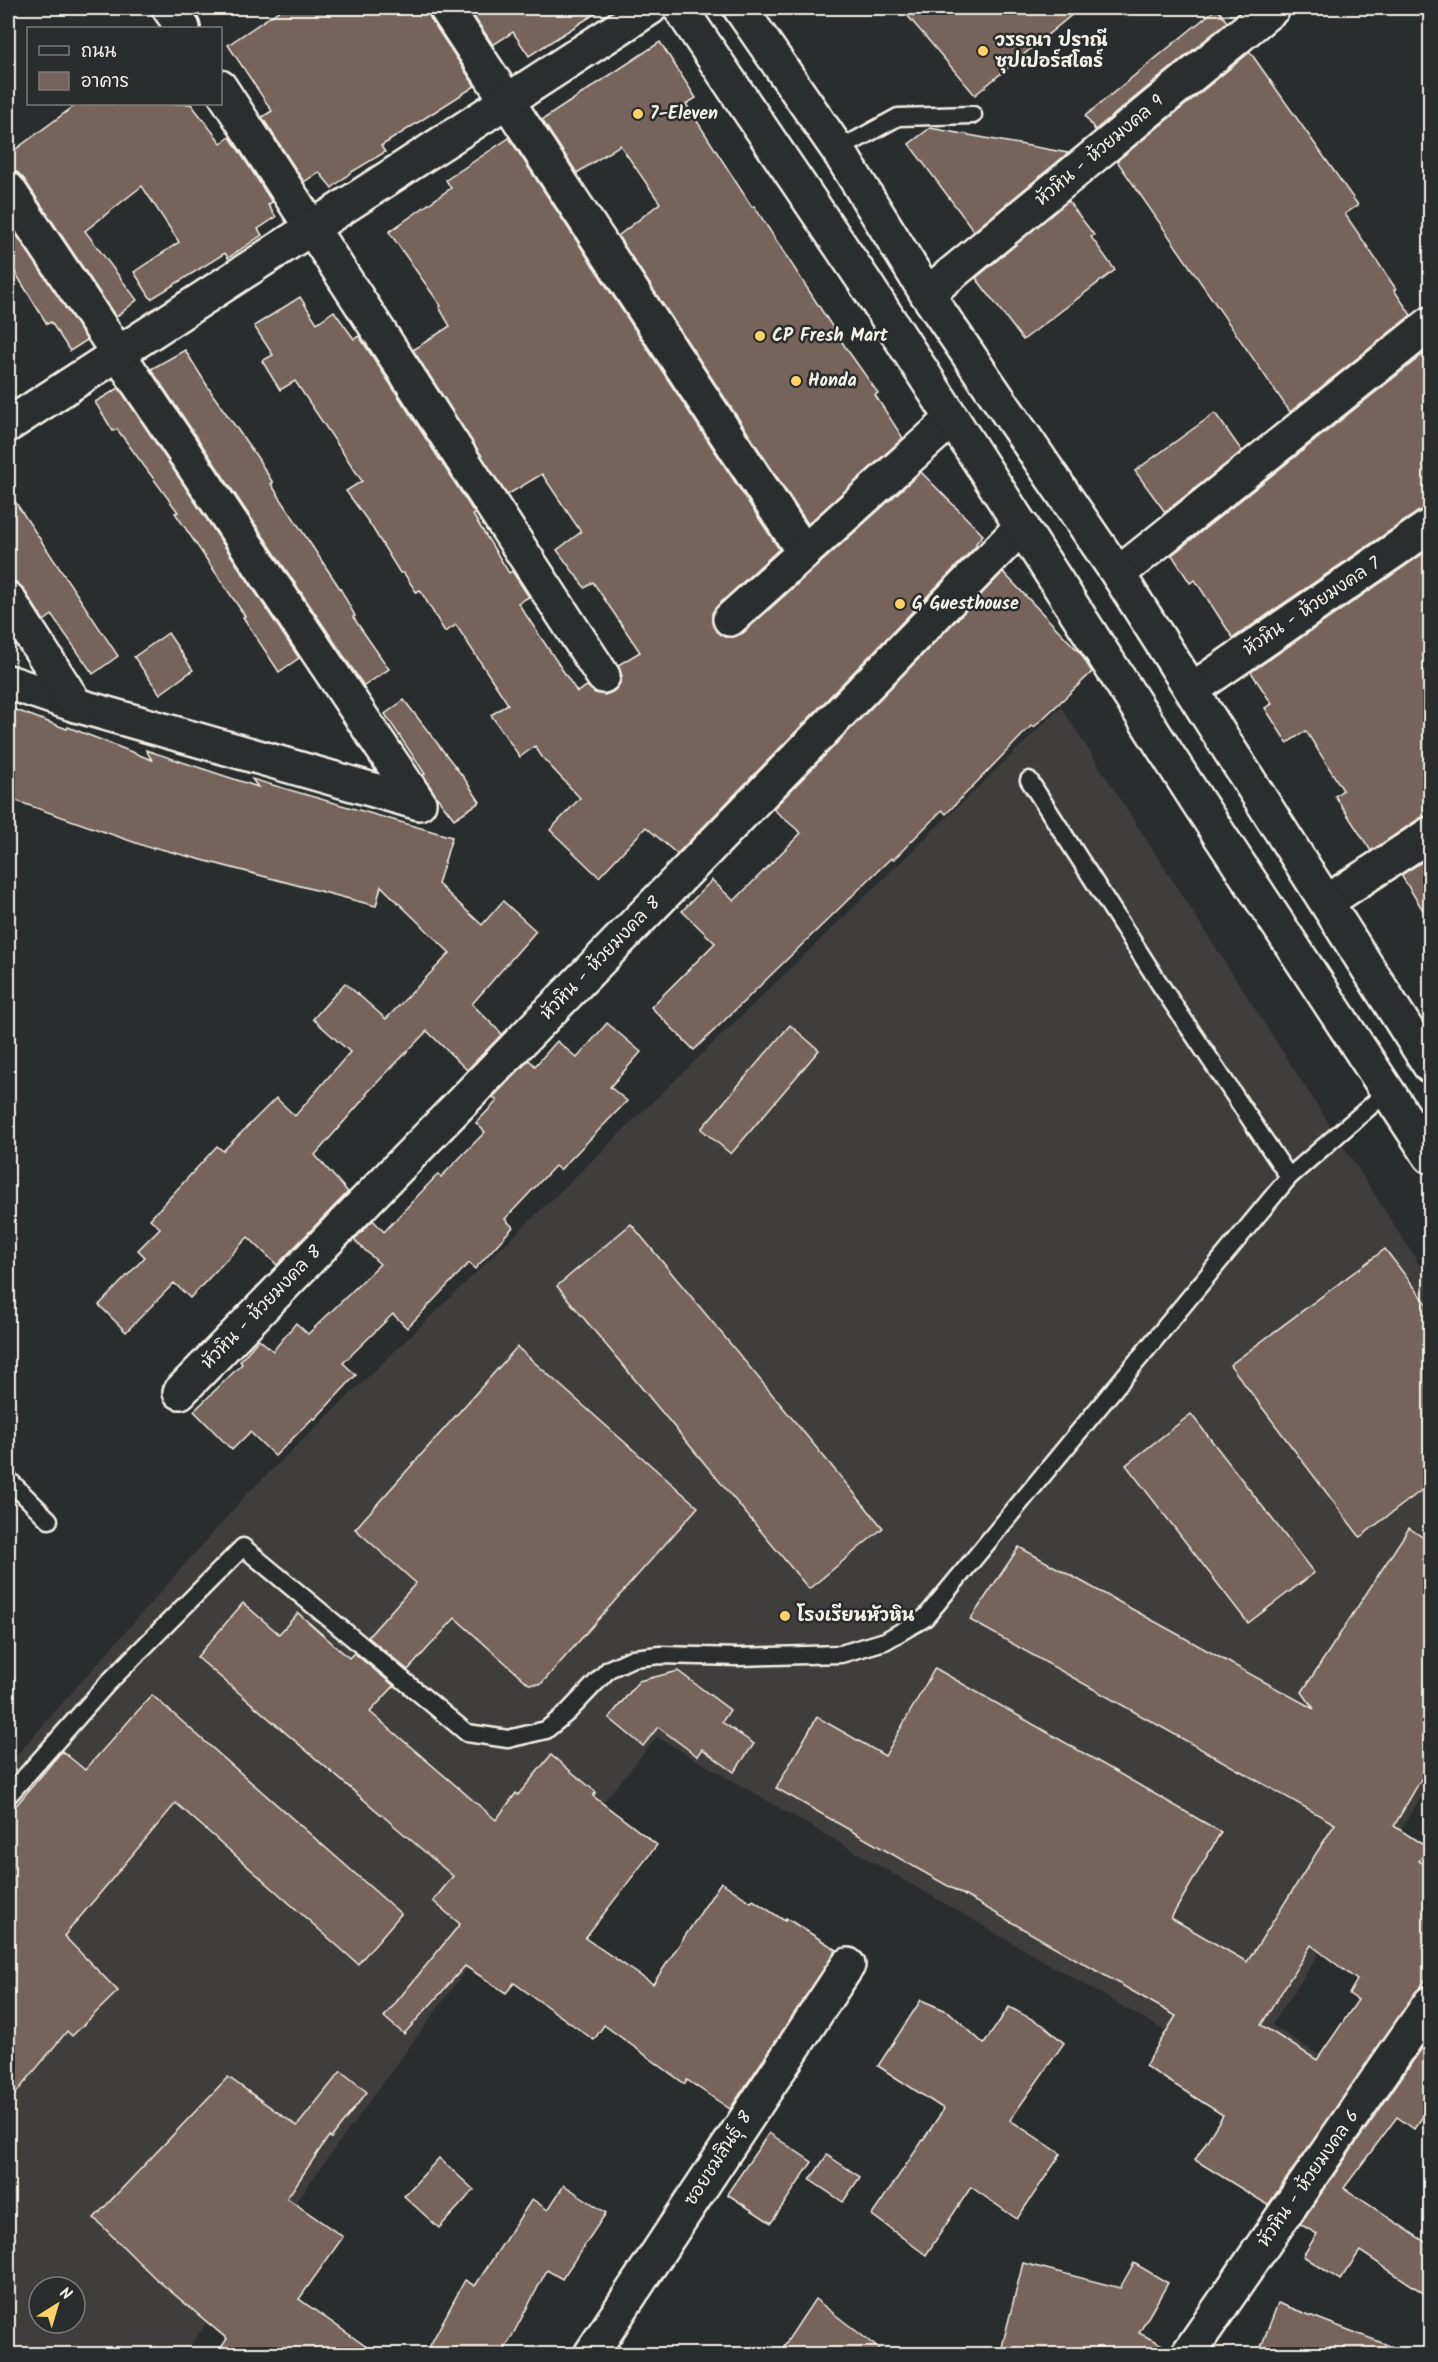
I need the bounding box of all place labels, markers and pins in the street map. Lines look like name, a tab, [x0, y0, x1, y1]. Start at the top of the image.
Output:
place label: วรรณา ปราณี ซุปเปอร์สโตร์	[995, 27, 1108, 77]
marker: วรรณา ปราณี ซุปเปอร์สโตร์	[976, 44, 990, 58]
place label: 7-Eleven	[650, 100, 718, 129]
marker: 7-Eleven	[631, 107, 645, 121]
place label: CP Fresh Mart	[772, 322, 889, 351]
marker: CP Fresh Mart	[753, 329, 767, 343]
place label: Honda	[808, 367, 857, 396]
marker: Honda	[789, 374, 803, 388]
place label: G Guesthouse	[912, 590, 1019, 619]
marker: G Guesthouse	[893, 597, 907, 611]
place label: โรงเรียนหัวหิน	[796, 1602, 915, 1631]
marker: โรงเรียนหัวหิน	[778, 1609, 792, 1623]

